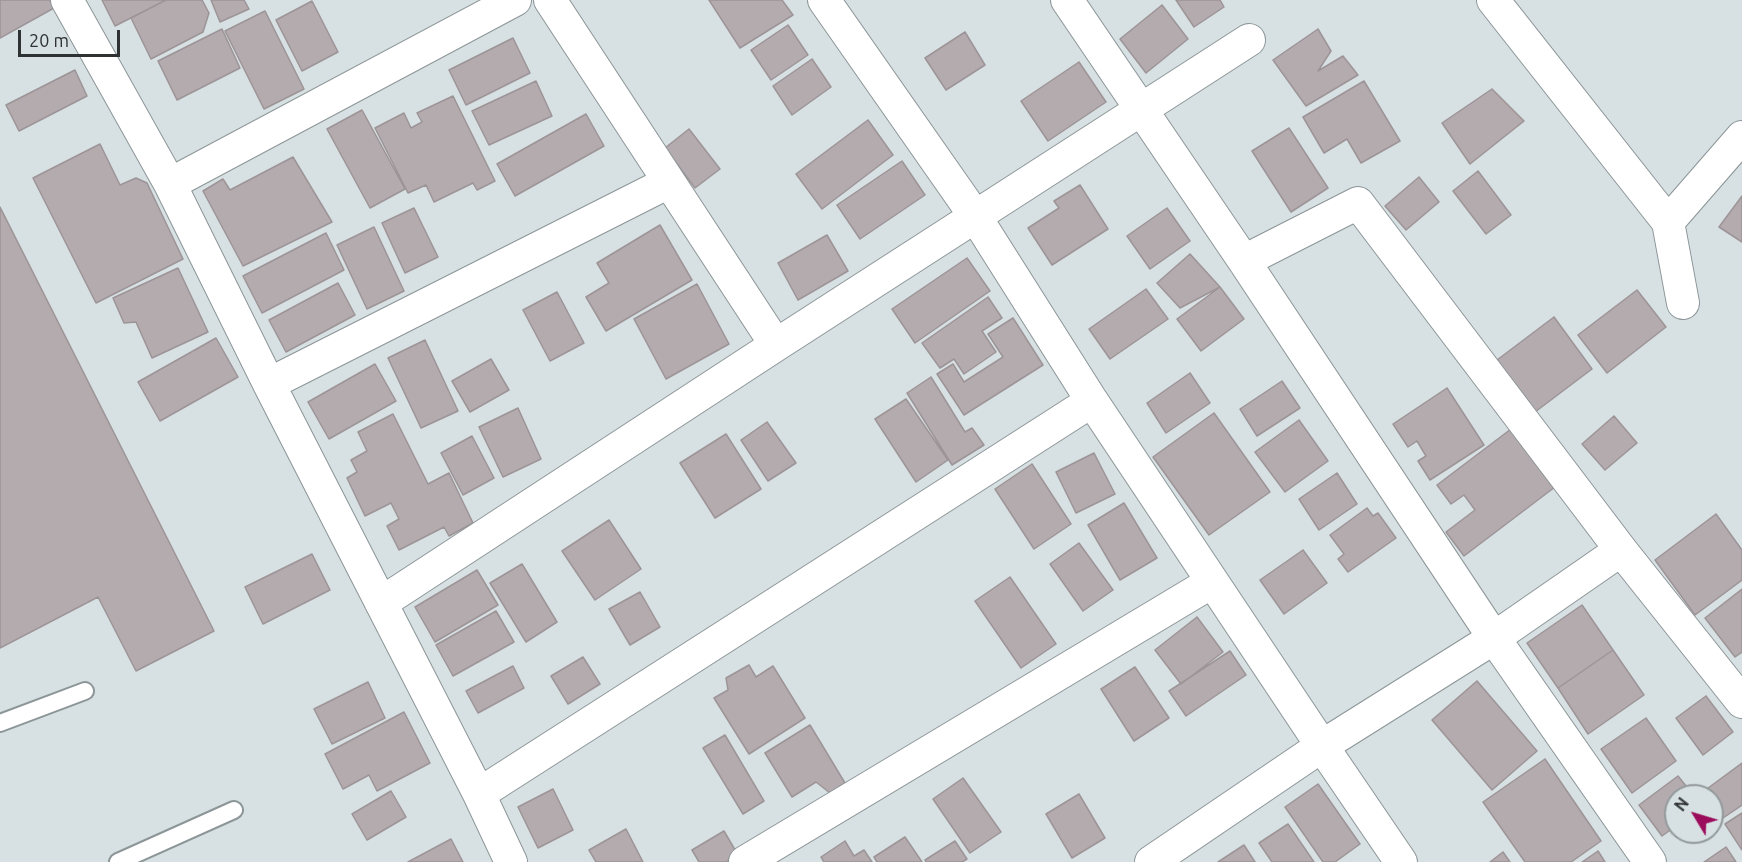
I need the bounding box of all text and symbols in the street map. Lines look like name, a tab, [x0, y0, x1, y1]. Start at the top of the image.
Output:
scale bar	[21, 18, 123, 56]
text: 20 m	[29, 30, 69, 50]
north arrow	[1664, 784, 1724, 844]
text: N	[1671, 794, 1692, 814]

